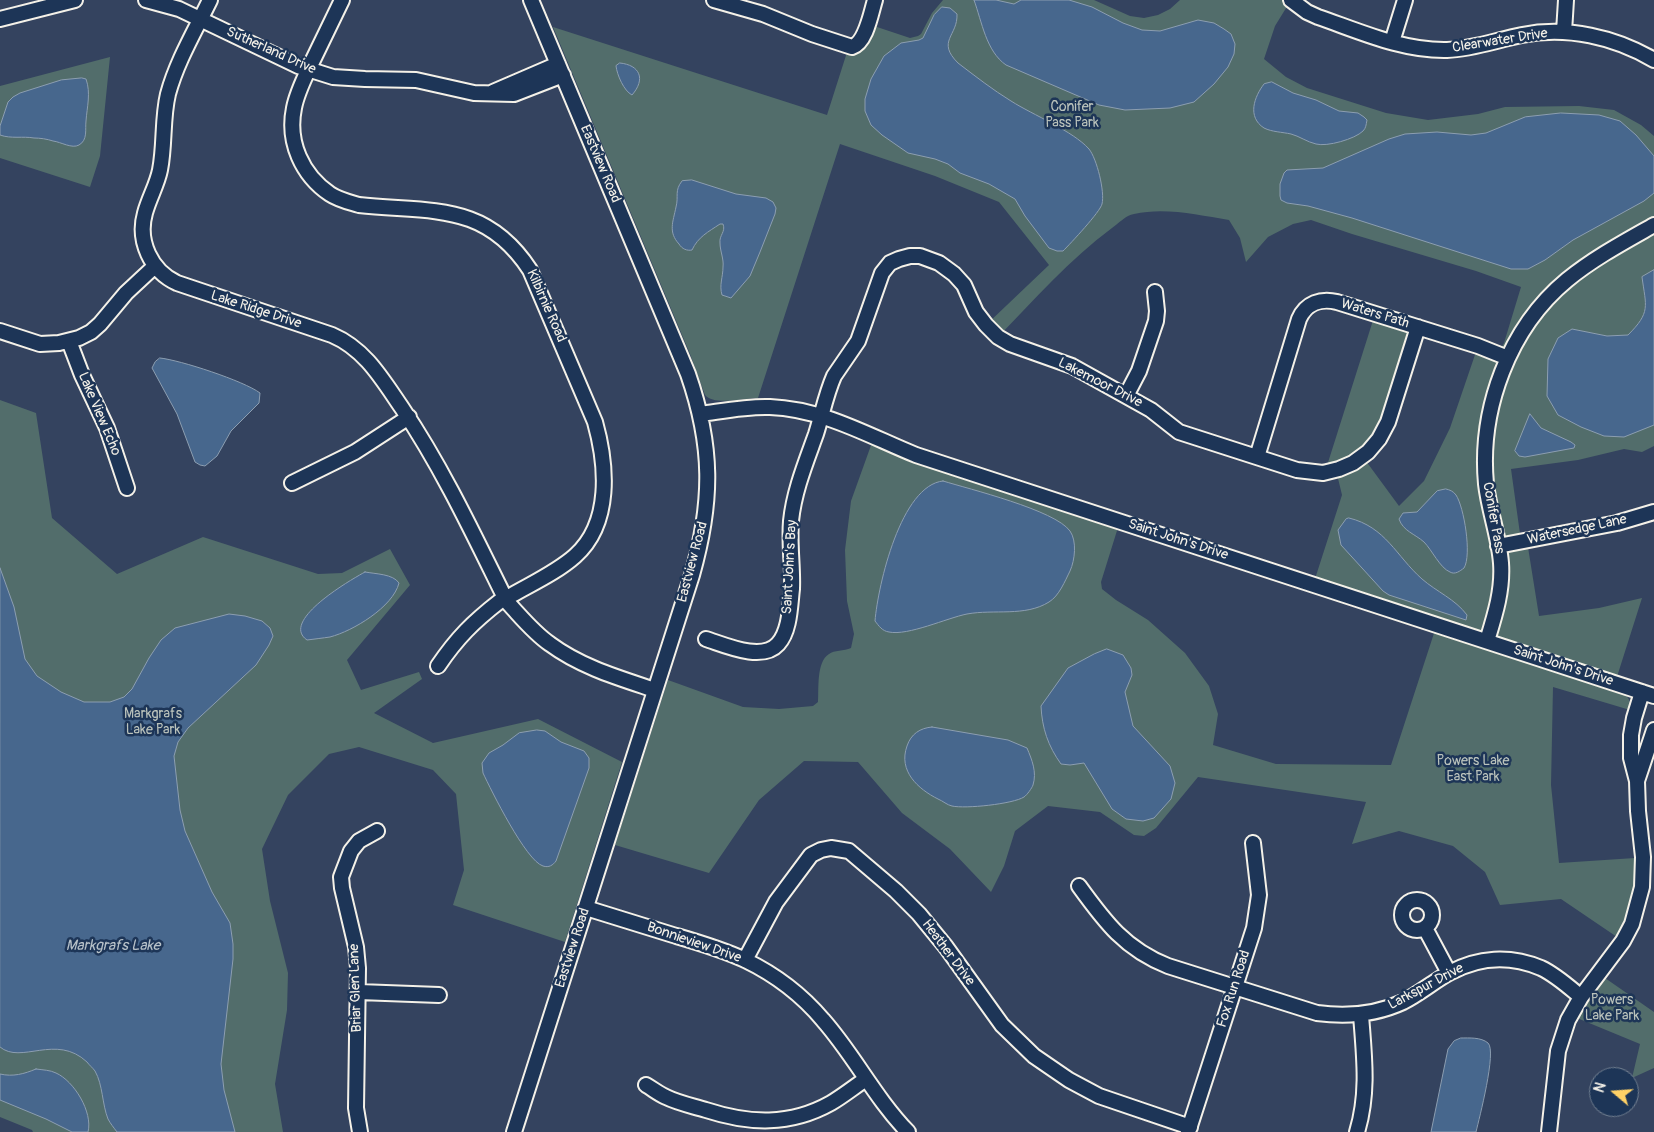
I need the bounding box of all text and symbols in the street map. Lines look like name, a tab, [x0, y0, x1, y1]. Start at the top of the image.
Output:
street label: Sutherland Drive	[224, 24, 318, 78]
street label: Clearwater Drive	[1451, 25, 1549, 57]
park label: Conifer Pass Park	[1045, 99, 1099, 132]
street label: Eastview Road	[576, 123, 624, 205]
street label: Kilbirnie Road	[522, 267, 570, 345]
street label: Lake Ridge Drive	[209, 287, 303, 333]
street label: Waters Path	[1339, 296, 1411, 332]
street label: Lakemoor Drive	[1055, 355, 1145, 411]
street label: Lake View Echo	[74, 370, 124, 458]
street label: Conifer Pass	[1478, 481, 1508, 555]
street label: Watersedge Lane	[1526, 511, 1628, 549]
street label: Saint John's Drive	[1126, 516, 1230, 564]
street label: Saint John's Bay	[779, 519, 801, 615]
street label: Eastview Road	[674, 520, 712, 604]
street label: Saint John's Drive	[1511, 642, 1615, 690]
park label: Markgrafs Lake Park	[124, 706, 182, 739]
park label: Powers Lake East Park	[1437, 753, 1509, 786]
street label: Eastview Road	[552, 906, 594, 990]
street label: Heather Drive	[918, 917, 978, 989]
street label: Bonnieview Drive	[645, 919, 743, 967]
water label: Markgrafs Lake	[66, 937, 160, 955]
street label: Briar Glen Lane	[346, 943, 366, 1033]
street label: Fox Run Road	[1214, 948, 1254, 1030]
street label: Larkspur Drive	[1385, 960, 1467, 1014]
park label: Powers Lake Park	[1585, 992, 1639, 1024]
north arrow	[1589, 1067, 1639, 1117]
text: N	[1591, 1080, 1610, 1095]

